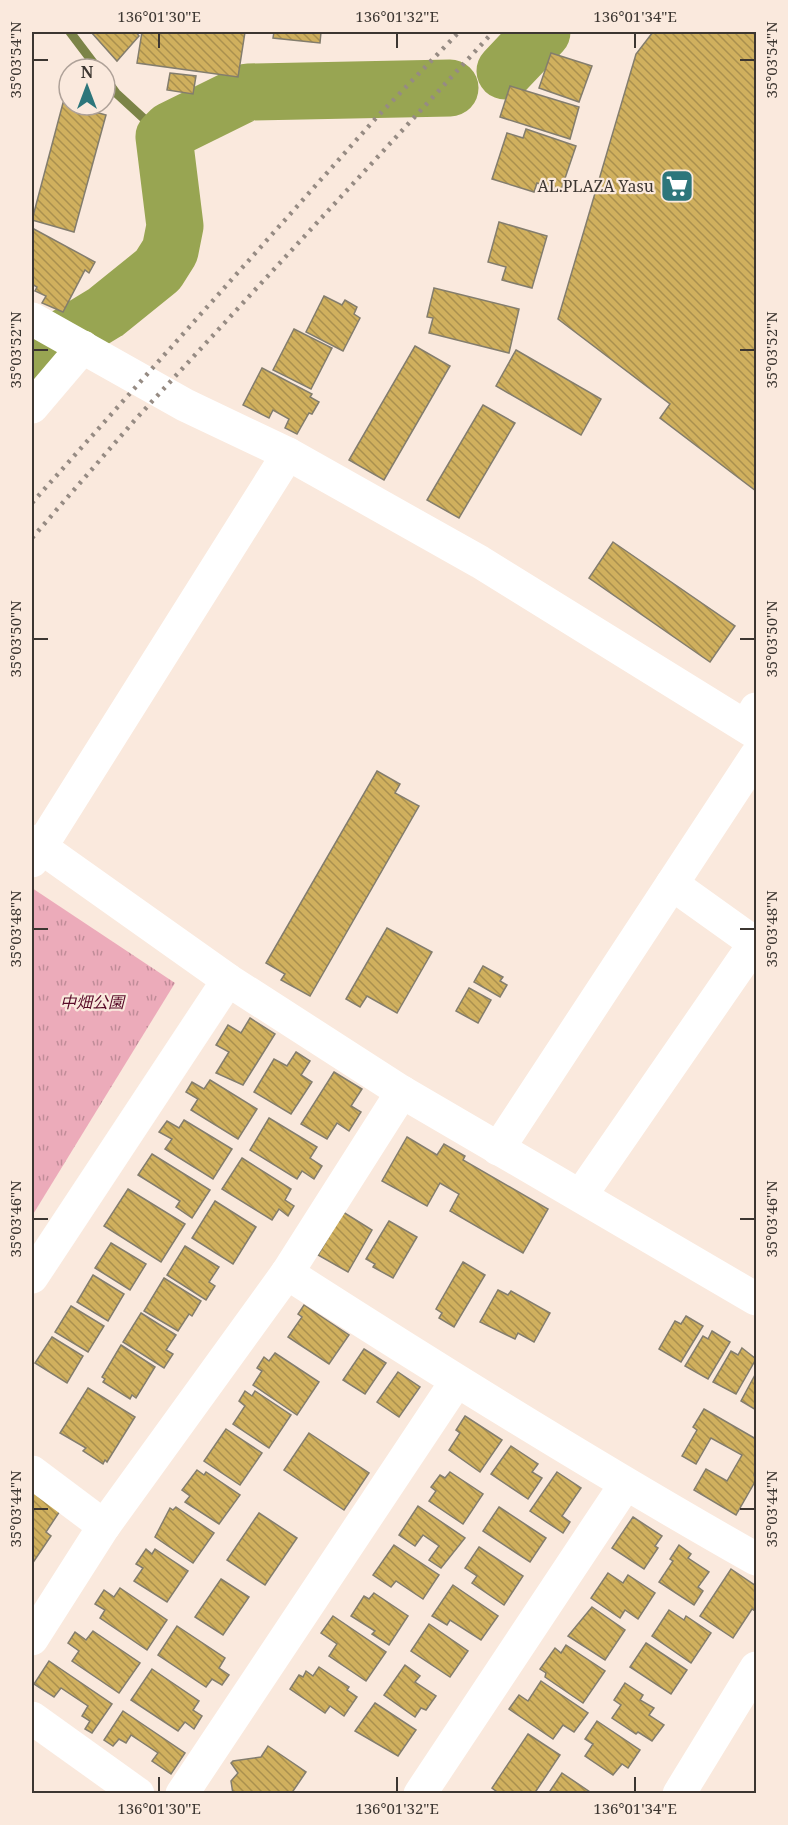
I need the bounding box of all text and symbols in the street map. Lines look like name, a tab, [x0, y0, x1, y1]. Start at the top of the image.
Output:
text: 136°01'30"E	[117, 6, 201, 26]
text: 136°01'32"E	[355, 6, 439, 26]
text: 136°01'34"E	[593, 6, 677, 26]
text: 35°03'54"N	[5, 21, 25, 99]
text: 35°03'54"N	[761, 21, 781, 99]
north arrow	[57, 57, 117, 117]
text: N	[81, 61, 94, 83]
supermarket icon: AL.PLAZA Yasu	[659, 168, 695, 204]
place label: AL.PLAZA Yasu	[538, 175, 654, 197]
text: 35°03'52"N	[5, 311, 25, 389]
text: 35°03'52"N	[761, 311, 781, 389]
text: 35°03'50"N	[5, 600, 25, 678]
text: 35°03'50"N	[761, 600, 781, 678]
text: 35°03'48"N	[5, 890, 25, 968]
text: 35°03'48"N	[761, 890, 781, 968]
park label: 中畑公園	[60, 991, 126, 1013]
text: 35°03'46"N	[5, 1180, 25, 1258]
text: 35°03'46"N	[761, 1180, 781, 1258]
text: 35°03'44"N	[5, 1470, 25, 1548]
text: 35°03'44"N	[761, 1470, 781, 1548]
text: 136°01'30"E	[117, 1798, 201, 1818]
text: 136°01'32"E	[355, 1798, 439, 1818]
text: 136°01'34"E	[593, 1798, 677, 1818]

